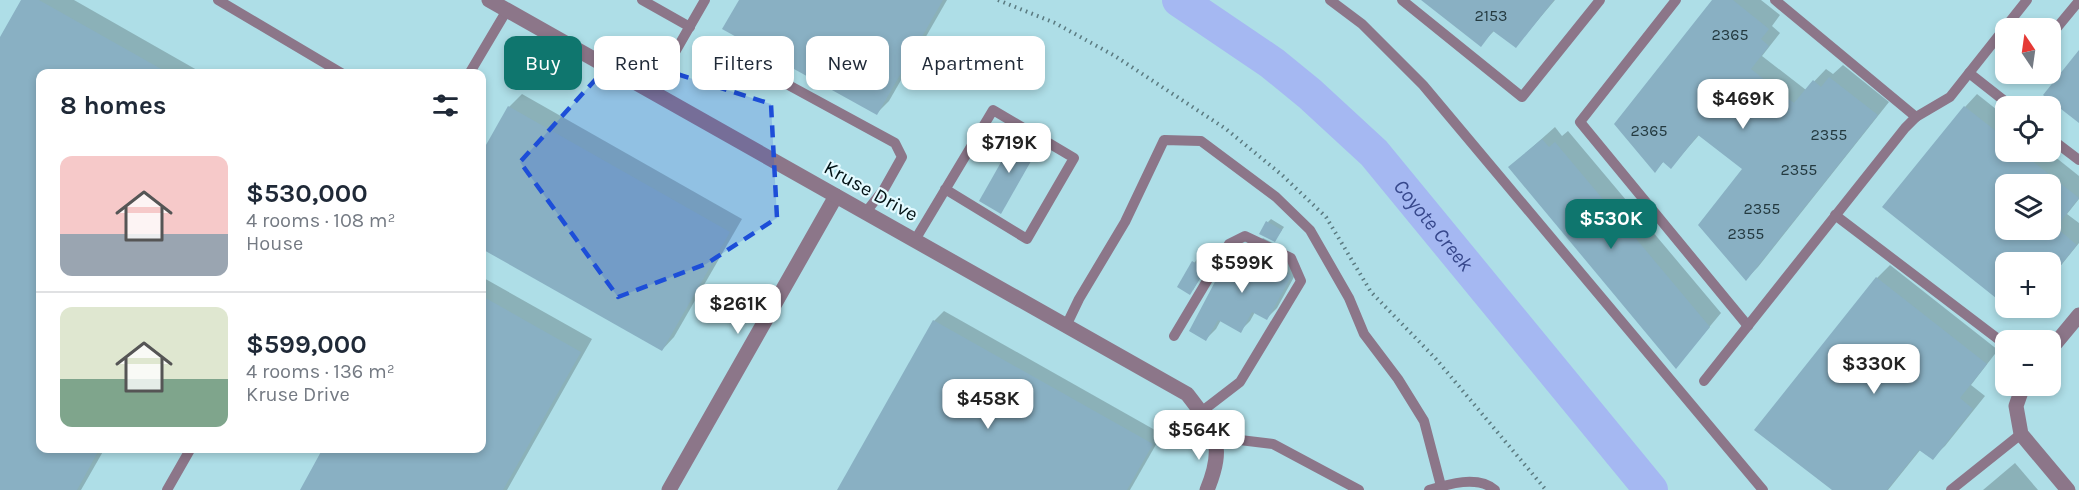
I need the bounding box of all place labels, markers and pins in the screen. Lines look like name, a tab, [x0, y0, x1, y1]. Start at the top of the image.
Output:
pin: $469K	[1701, 79, 1785, 130]
pin: $719K	[967, 123, 1051, 174]
pin: $530K	[1569, 199, 1653, 250]
pin: $599K	[1200, 243, 1284, 294]
pin: $261K	[696, 284, 780, 335]
pin: $330K	[1832, 344, 1916, 395]
pin: $458K	[946, 379, 1030, 430]
pin: $564K	[1157, 410, 1241, 461]

